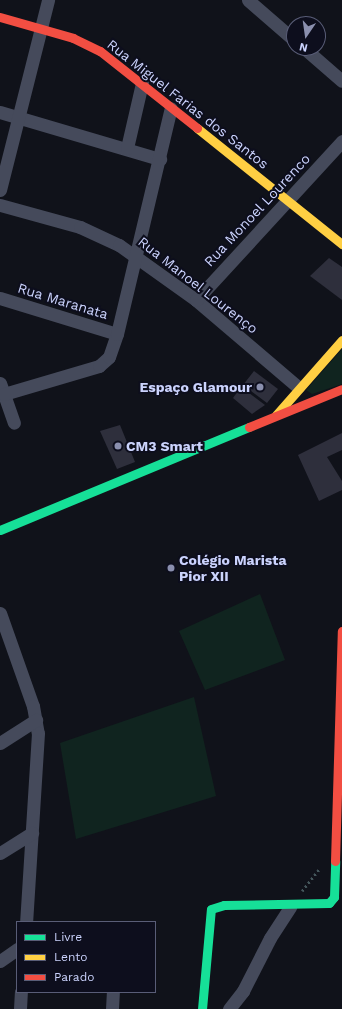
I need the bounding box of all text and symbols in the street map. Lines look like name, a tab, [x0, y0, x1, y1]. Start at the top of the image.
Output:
north arrow	[286, 16, 326, 56]
street label: Rua Miguel Farias dos Santos	[104, 36, 272, 172]
text: N	[298, 40, 309, 54]
street label: Rua Monoel Lourenco	[200, 150, 314, 270]
street label: Rua Manoel Lourenço	[134, 233, 262, 337]
street label: Rua Maranata	[16, 279, 110, 323]
place label: Espaço Glamour	[139, 379, 252, 395]
marker: Espaço Glamour	[255, 382, 265, 392]
place label: CM3 Smart	[126, 438, 203, 454]
marker: CM3 Smart	[113, 441, 123, 451]
place label: Colégio Marista Pior XII	[179, 552, 287, 584]
marker: Colégio Marista Pior XII	[166, 563, 176, 573]
legend	[16, 921, 156, 993]
text: Livre	[54, 930, 82, 944]
text: Lento	[54, 950, 88, 964]
text: Parado	[54, 970, 94, 984]

